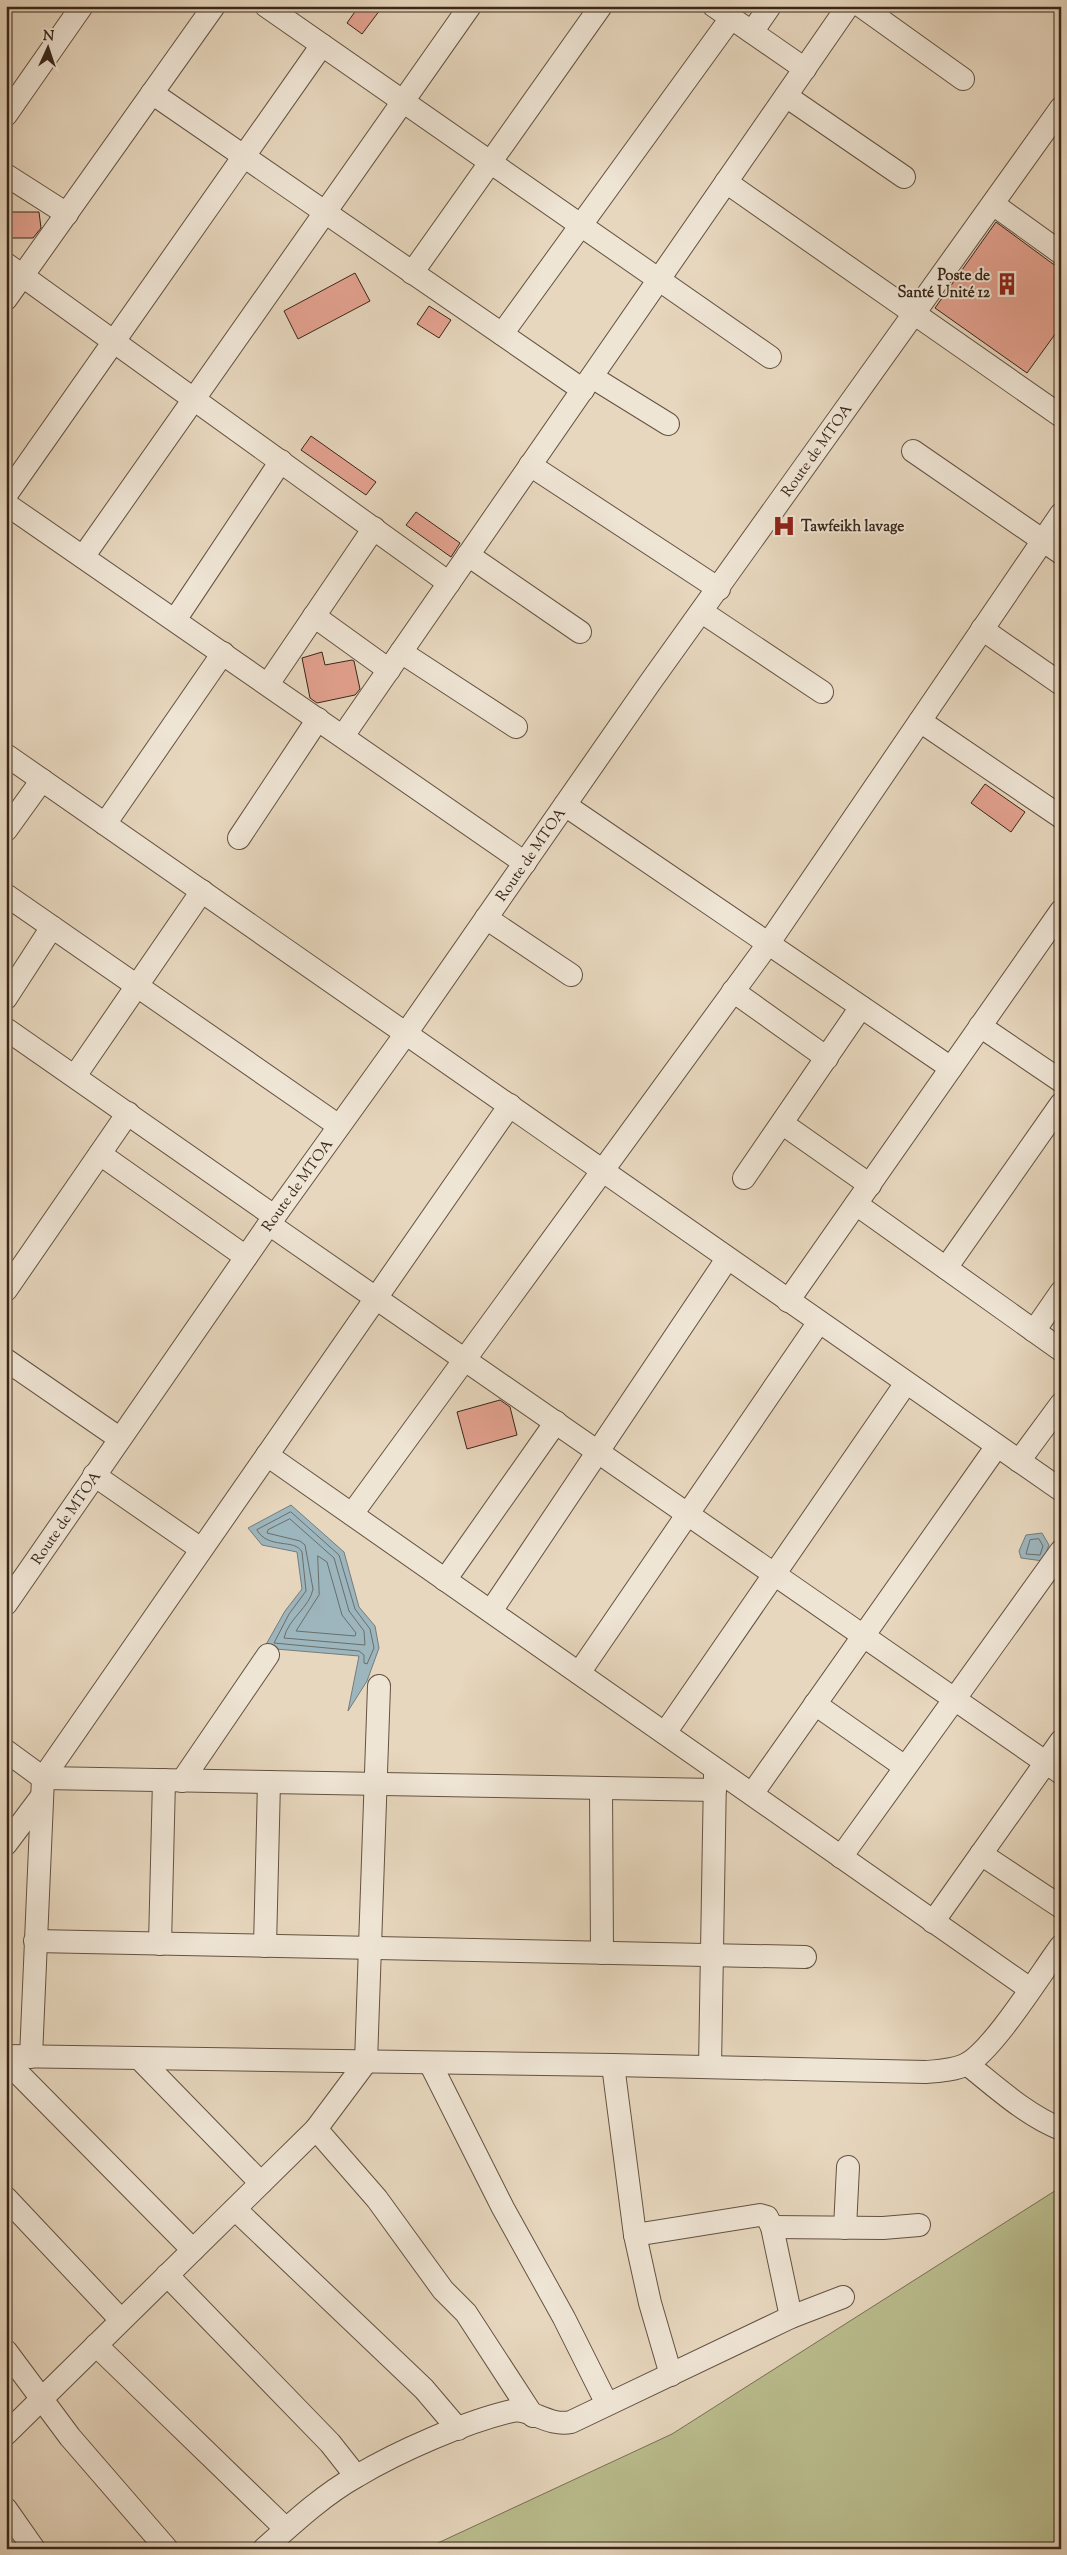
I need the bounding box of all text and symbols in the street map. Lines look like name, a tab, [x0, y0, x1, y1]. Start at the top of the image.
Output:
north arrow	[22, 22, 72, 72]
text: N	[42, 27, 55, 47]
place label: Poste de Santé Unité 12	[897, 266, 991, 304]
building icon: Poste de Santé Unité 12	[994, 271, 1020, 297]
street label: Route de MTOA	[777, 400, 858, 502]
hospital icon: Tawfeikh lavage	[771, 513, 797, 539]
place label: Tawfeikh lavage	[801, 517, 904, 538]
street label: Route de MTOA	[492, 804, 572, 906]
street label: Route de MTOA	[258, 1135, 339, 1237]
street label: Route de MTOA	[27, 1467, 107, 1570]

